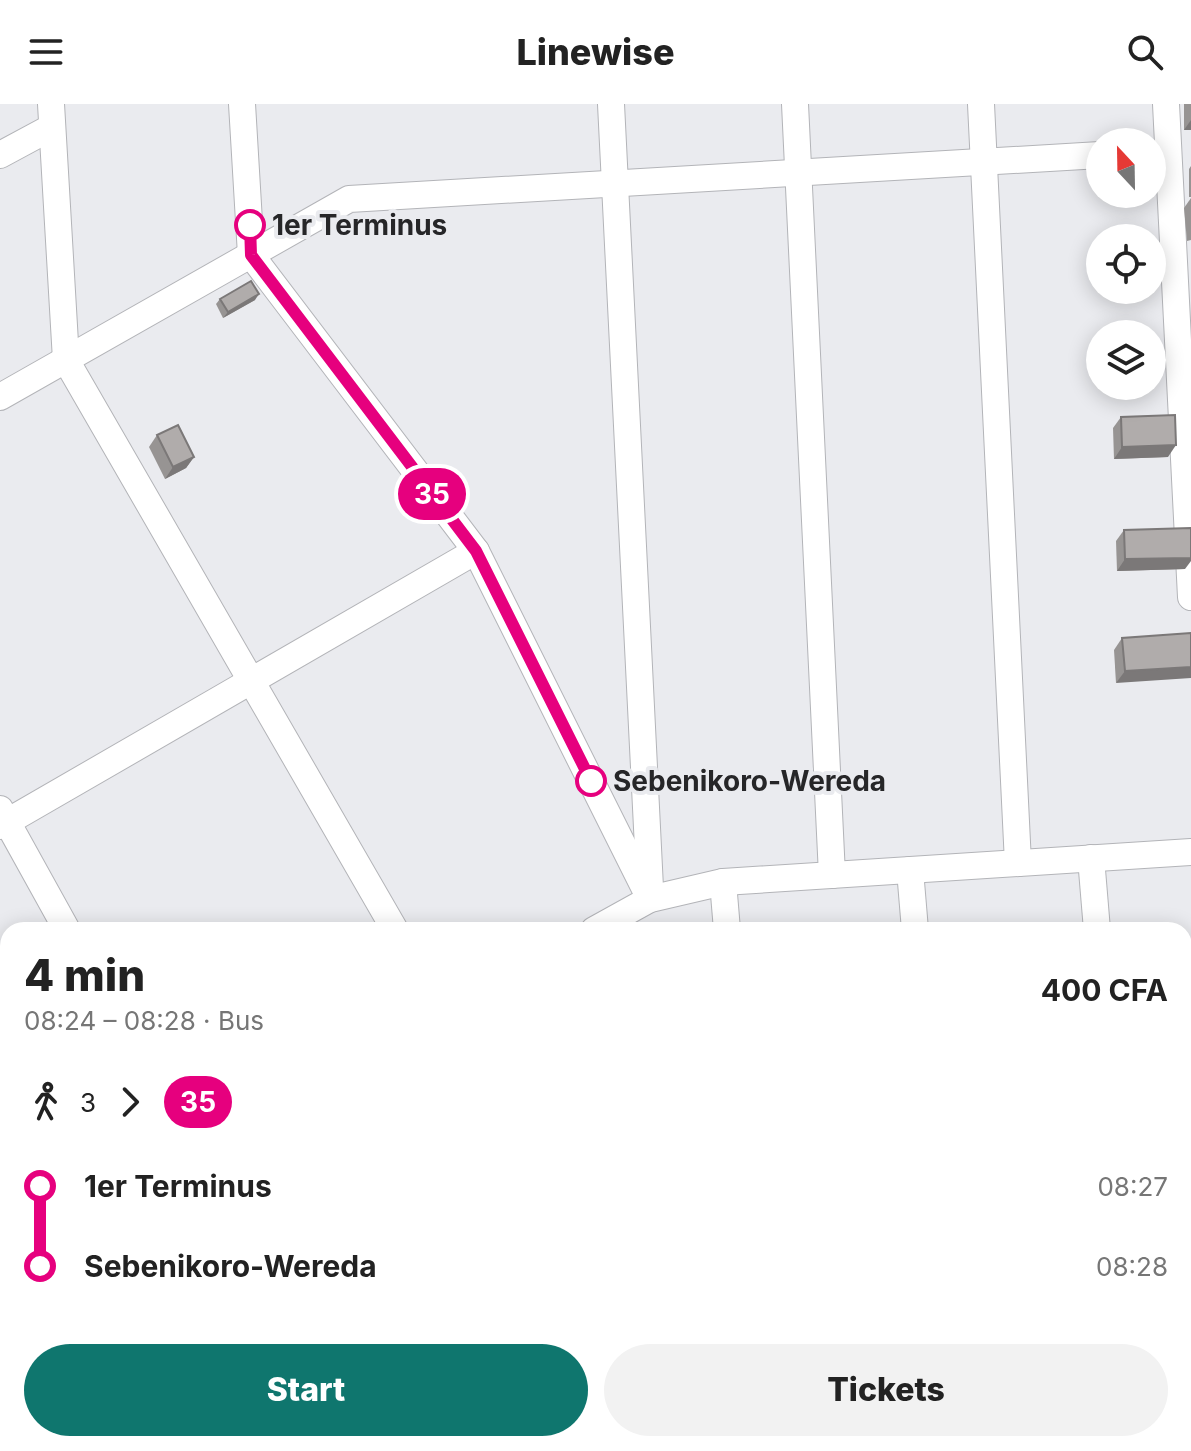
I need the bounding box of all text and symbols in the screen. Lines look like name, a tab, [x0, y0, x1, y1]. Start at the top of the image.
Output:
icon: menu	[24, 30, 68, 74]
text: Linewise	[516, 30, 675, 74]
icon: search	[1123, 30, 1167, 74]
north arrow	[1086, 128, 1166, 208]
map controls	[1086, 128, 1166, 400]
place label: 1er Terminus	[272, 208, 447, 242]
marker: 1er Terminus	[235, 210, 265, 240]
button: locate	[1086, 224, 1166, 304]
button: layers	[1086, 320, 1166, 400]
line badge: 35	[396, 468, 468, 520]
text: 35	[414, 477, 450, 511]
place label: Sebenikoro-Wereda	[613, 764, 886, 798]
marker: Sebenikoro-Wereda	[576, 766, 606, 796]
text: 4 min	[24, 948, 145, 1002]
text: 400 CFA	[1041, 972, 1168, 1008]
text: 08:24 – 08:28 · Bus	[24, 1005, 264, 1036]
icon: walk	[24, 1080, 68, 1124]
icon: forward	[108, 1080, 152, 1124]
text: 35	[180, 1085, 216, 1119]
text: 3	[80, 1087, 96, 1118]
text: 1er Terminus	[84, 1168, 272, 1204]
text: 08:27	[1097, 1171, 1168, 1202]
text: Sebenikoro-Wereda	[84, 1248, 377, 1284]
text: 08:28	[1096, 1251, 1168, 1282]
button: Start	[24, 1344, 588, 1436]
button: Tickets	[604, 1344, 1168, 1436]

